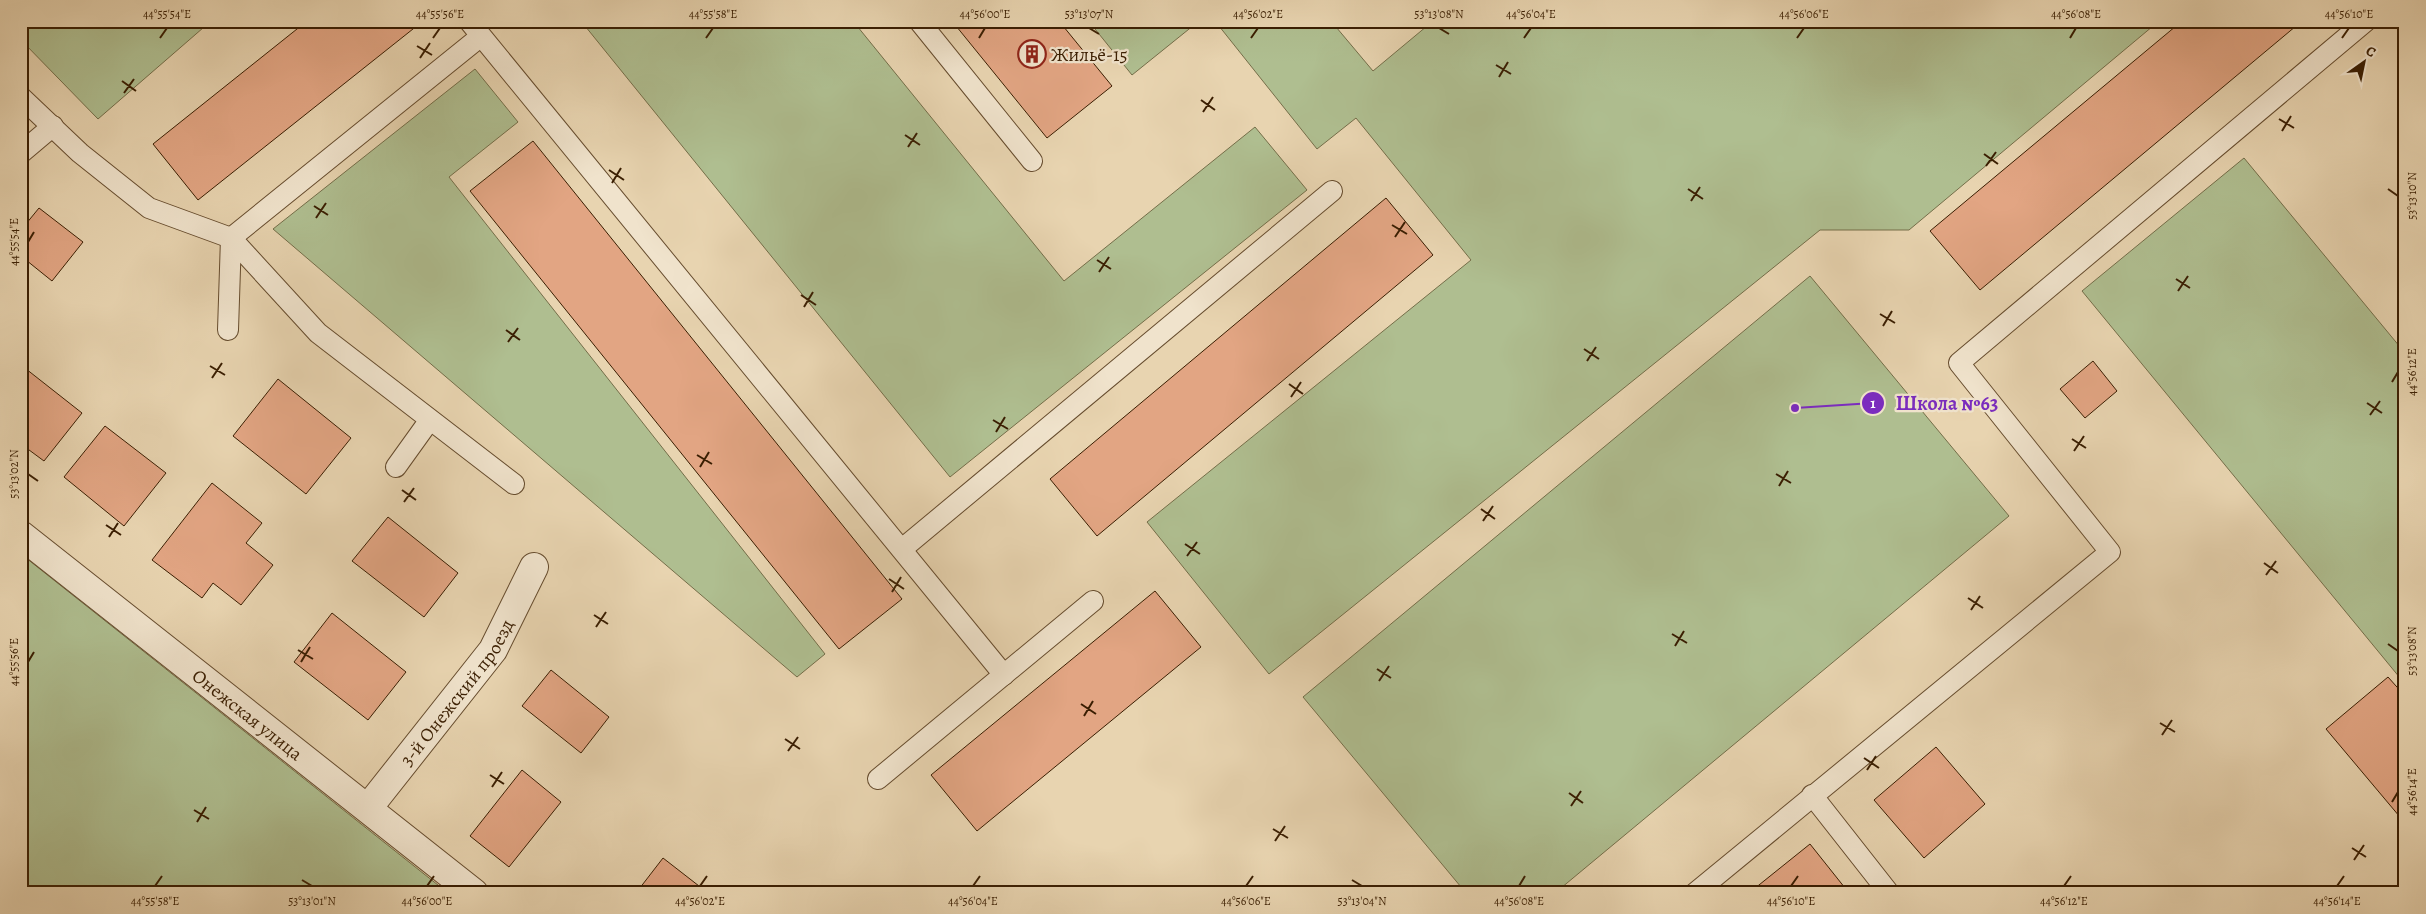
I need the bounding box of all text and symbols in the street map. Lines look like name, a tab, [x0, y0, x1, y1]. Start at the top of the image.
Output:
text: 44°55'54"E	[143, 6, 191, 22]
text: 44°55'56"E	[416, 6, 464, 22]
text: 44°55'58"E	[689, 6, 737, 22]
text: 44°56'00"E	[960, 6, 1010, 22]
text: 53°13'07"N	[1065, 6, 1114, 22]
text: 44°56'02"E	[1233, 6, 1283, 22]
text: 53°13'08"N	[1414, 6, 1464, 22]
text: 44°56'04"E	[1506, 6, 1556, 22]
text: 44°56'06"E	[1779, 6, 1829, 22]
text: 44°56'08"E	[2051, 6, 2101, 22]
text: 44°56'10"E	[2325, 6, 2373, 22]
north arrow	[2338, 38, 2388, 88]
building icon: Жильё-15	[1017, 39, 1047, 69]
text: С	[2362, 41, 2380, 62]
place label: Жильё-15	[1051, 42, 1128, 68]
text: 53°13'10"N	[2404, 172, 2420, 220]
text: 44°55'54"E	[6, 218, 22, 266]
text: 44°56'12"E	[2404, 348, 2420, 396]
callout: Школа №63	[1860, 385, 2008, 420]
text: Школа №63	[1896, 390, 1998, 417]
text: 1	[1870, 393, 1876, 413]
text: 53°13'02"N	[6, 449, 22, 499]
street label: 3-й Онежский проезд	[394, 615, 520, 772]
text: 53°13'08"N	[2404, 626, 2420, 676]
text: 44°55'56"E	[6, 638, 22, 686]
street label: Онежская улица	[186, 663, 308, 767]
text: 44°56'14"E	[2404, 768, 2420, 816]
text: 44°55'58"E	[131, 893, 179, 909]
text: 53°13'01"N	[288, 893, 336, 909]
text: 44°56'00"E	[402, 893, 452, 909]
text: 44°56'02"E	[675, 893, 725, 909]
text: 44°56'04"E	[948, 893, 998, 909]
text: 44°56'06"E	[1221, 893, 1271, 909]
text: 53°13'04"N	[1337, 893, 1387, 909]
text: 44°56'08"E	[1494, 893, 1544, 909]
text: 44°56'10"E	[1767, 893, 1815, 909]
text: 44°56'12"E	[2040, 893, 2088, 909]
text: 44°56'14"E	[2313, 893, 2361, 909]

